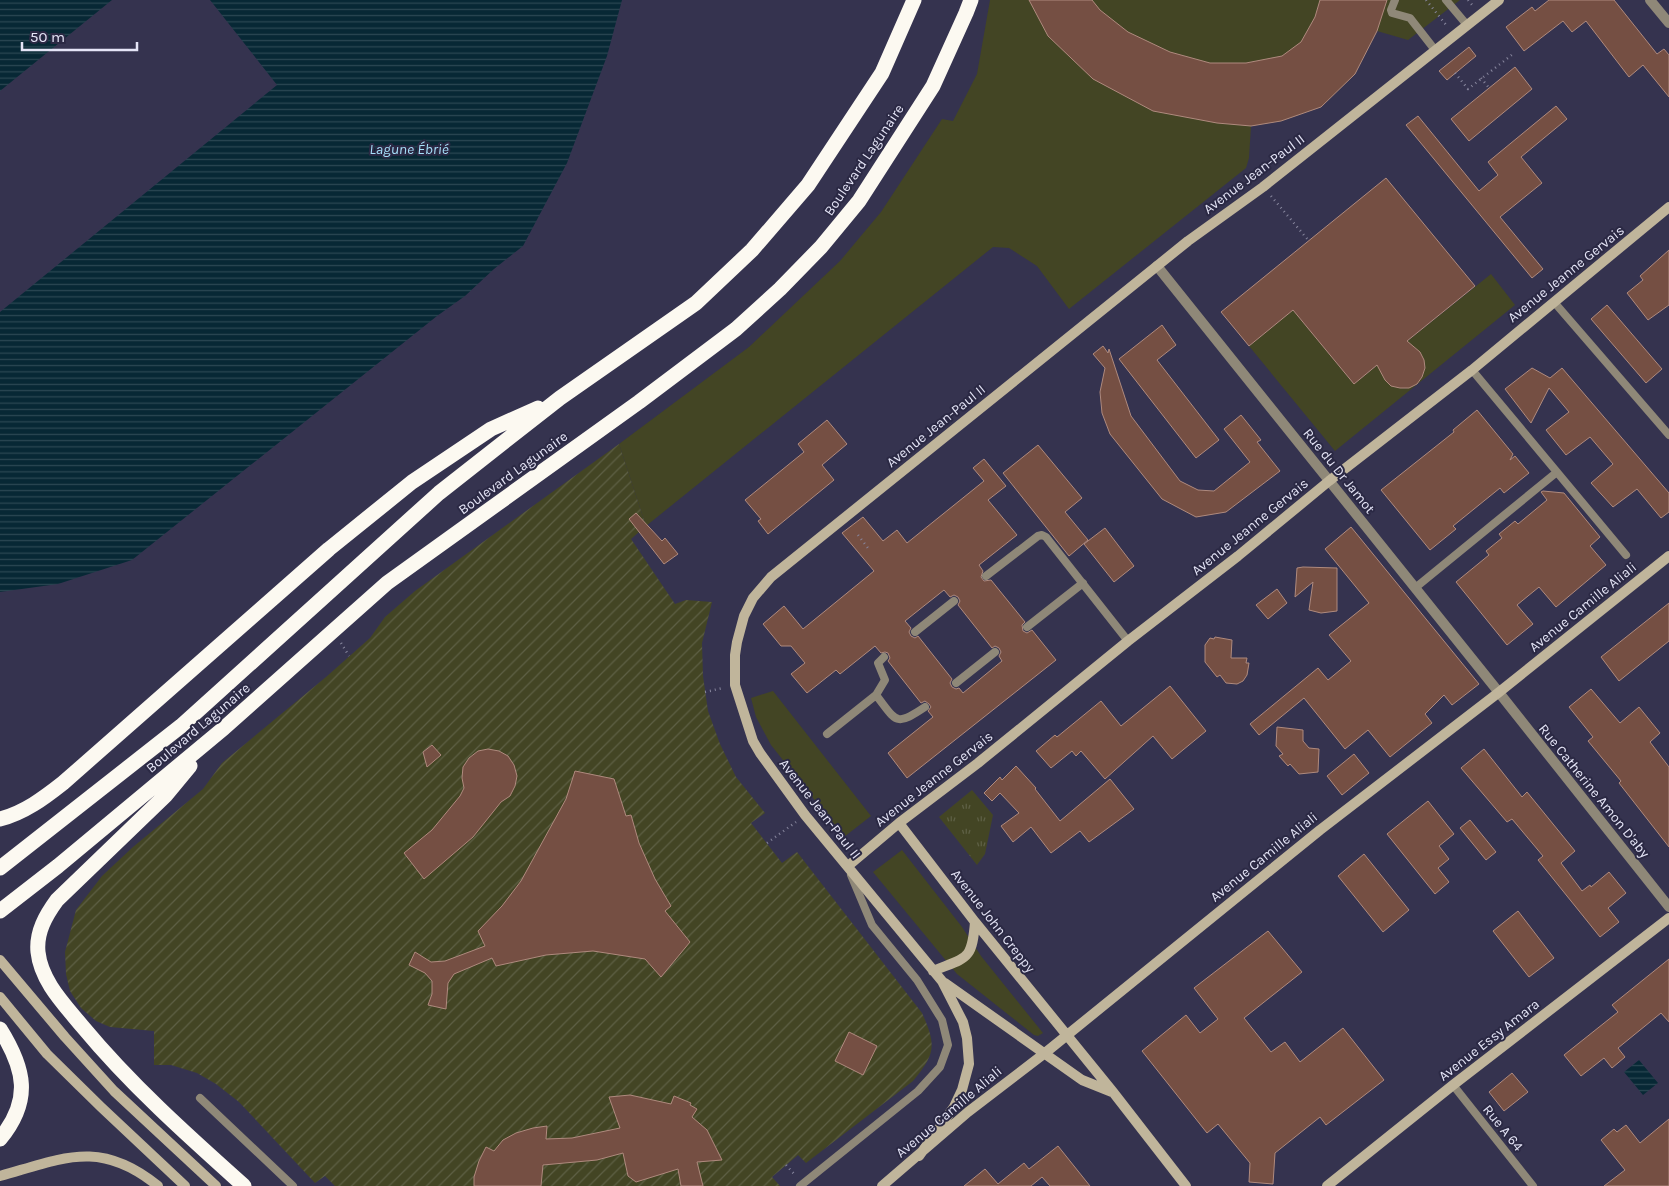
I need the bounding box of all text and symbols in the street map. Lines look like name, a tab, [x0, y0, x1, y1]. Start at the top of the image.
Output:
scale bar	[22, 20, 138, 52]
text: 50 m	[30, 28, 65, 46]
street label: Boulevard Lagunaire	[820, 101, 908, 219]
street label: Avenue Jean-Paul II	[1200, 130, 1308, 218]
water label: Lagune Ébrié	[369, 140, 449, 158]
street label: Avenue Jeanne Gervais	[1504, 222, 1628, 326]
street label: Avenue Jean-Paul II	[883, 381, 989, 471]
street label: Rue du Dr Jamot	[1299, 425, 1379, 517]
street label: Boulevard Lagunaire	[455, 428, 571, 518]
street label: Avenue Jeanne Gervais	[1188, 475, 1312, 579]
street label: Avenue Camille Aliali	[1526, 558, 1640, 656]
street label: Boulevard Lagunaire	[143, 680, 253, 776]
street label: Rue Catherine Amon D'aby	[1535, 721, 1654, 862]
street label: Avenue Jeanne Gervais	[872, 728, 996, 830]
street label: Avenue Jean-Paul II	[776, 756, 864, 862]
street label: Avenue Camille Aliali	[1207, 808, 1321, 906]
street label: Avenue John Creppy	[947, 866, 1039, 977]
street label: Avenue Essy Amara	[1435, 995, 1543, 1085]
street label: Avenue Camille Aliali	[892, 1063, 1006, 1161]
street label: Rue A 64	[1479, 1101, 1527, 1155]

